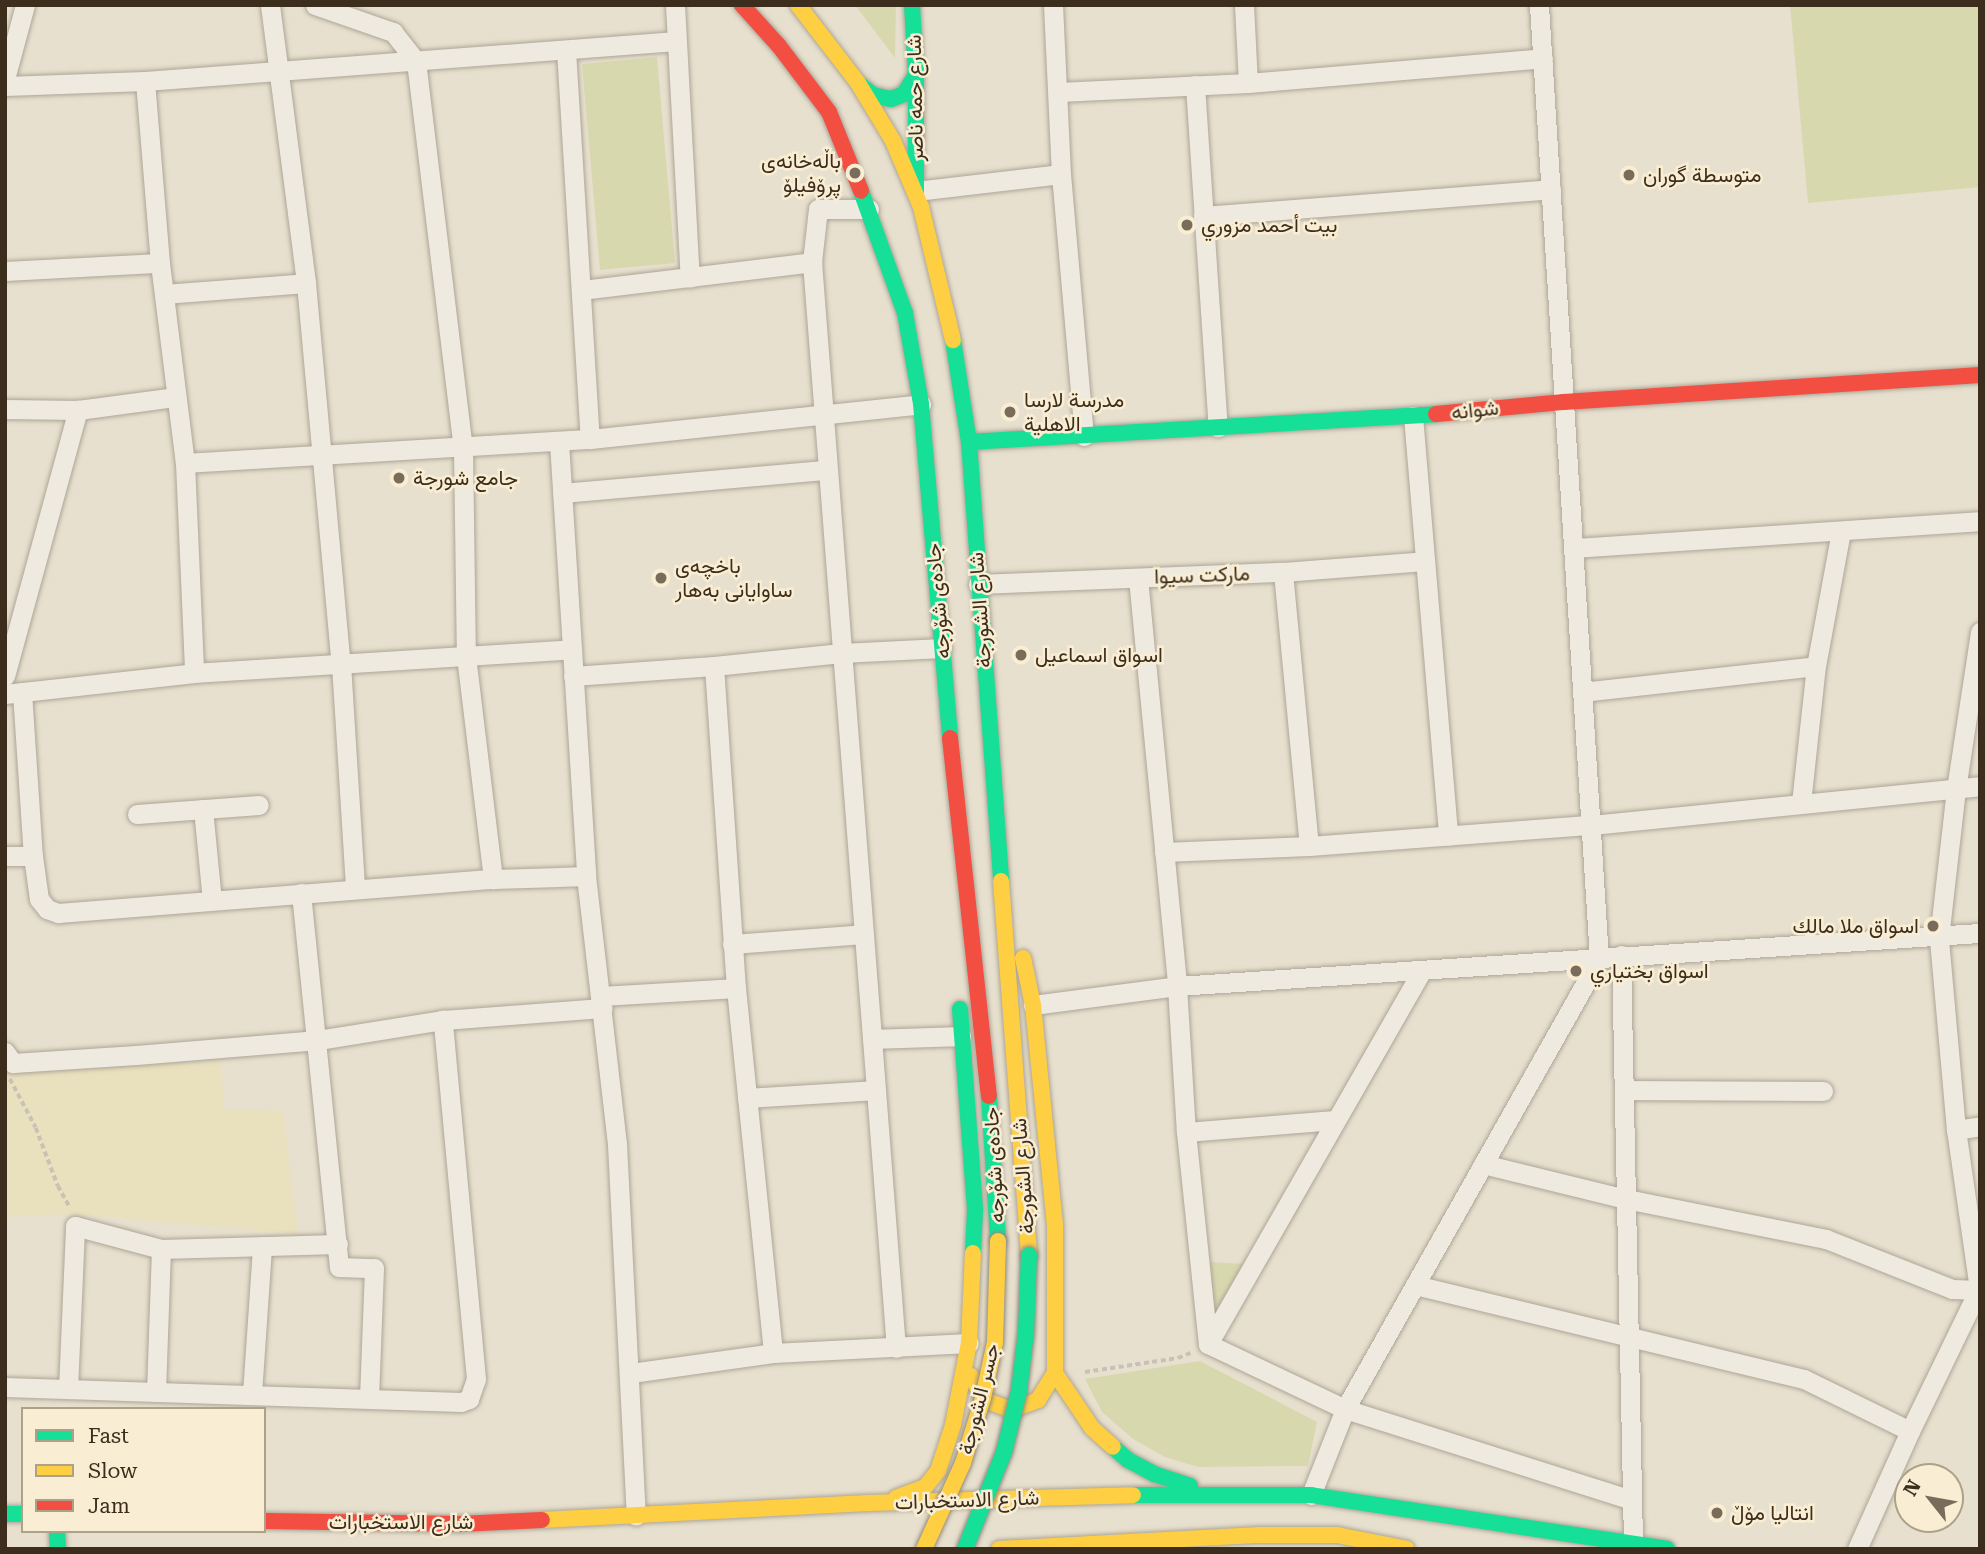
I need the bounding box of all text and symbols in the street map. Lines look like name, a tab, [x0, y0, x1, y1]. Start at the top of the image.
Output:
street label: شارع حمه ناصر	[901, 34, 929, 162]
place label: باڵەخانەی پرۆفیلۆ	[761, 148, 841, 198]
place label: متوسطة گوران	[1643, 162, 1761, 188]
marker: باڵەخانەی پرۆفیلۆ	[847, 165, 863, 181]
marker: متوسطة گوران	[1621, 167, 1637, 183]
place label: بيت أحمد مزوري	[1201, 212, 1337, 238]
marker: بيت أحمد مزوري	[1179, 217, 1195, 233]
place label: مدرسة لارسا الاهلية	[1024, 387, 1124, 437]
street label: شوانە	[1450, 395, 1500, 425]
marker: مدرسة لارسا الاهلية	[1002, 404, 1018, 420]
place label: جامع شورجة	[413, 465, 518, 491]
marker: جامع شورجة	[391, 470, 407, 486]
street label: جادەی شۆرجە	[920, 542, 956, 660]
street label: شارع الشورجة	[963, 551, 997, 669]
place label: باخچەی ساوایانی بەهار	[675, 553, 793, 603]
street label: مارکت سیوا	[1154, 561, 1250, 589]
marker: باخچەی ساوایانی بەهار	[653, 570, 669, 586]
place label: اسواق اسماعيل	[1035, 642, 1163, 668]
marker: اسواق اسماعيل	[1013, 647, 1029, 663]
place label: اسواق ملا مالك	[1792, 913, 1919, 939]
marker: اسواق ملا مالك	[1925, 918, 1941, 934]
place label: اسواق بختياري	[1590, 958, 1709, 984]
marker: اسواق بختياري	[1568, 963, 1584, 979]
street label: جادەی شۆرجە	[978, 1106, 1010, 1224]
street label: شارع الشورجة	[1006, 1117, 1040, 1235]
street label: جسر الشورجة	[953, 1341, 1005, 1457]
legend	[21, 1407, 266, 1533]
text: Fast	[88, 1424, 129, 1448]
text: Slow	[88, 1459, 137, 1483]
north arrow	[1894, 1463, 1964, 1533]
text: N	[1899, 1476, 1926, 1500]
street label: شارع الاستخبارات	[894, 1485, 1040, 1515]
text: Jam	[88, 1494, 130, 1518]
place label: انتالیا مۆڵ	[1731, 1500, 1814, 1526]
marker: انتالیا مۆڵ	[1709, 1505, 1725, 1521]
street label: شارع الاستخبارات	[329, 1509, 473, 1535]

